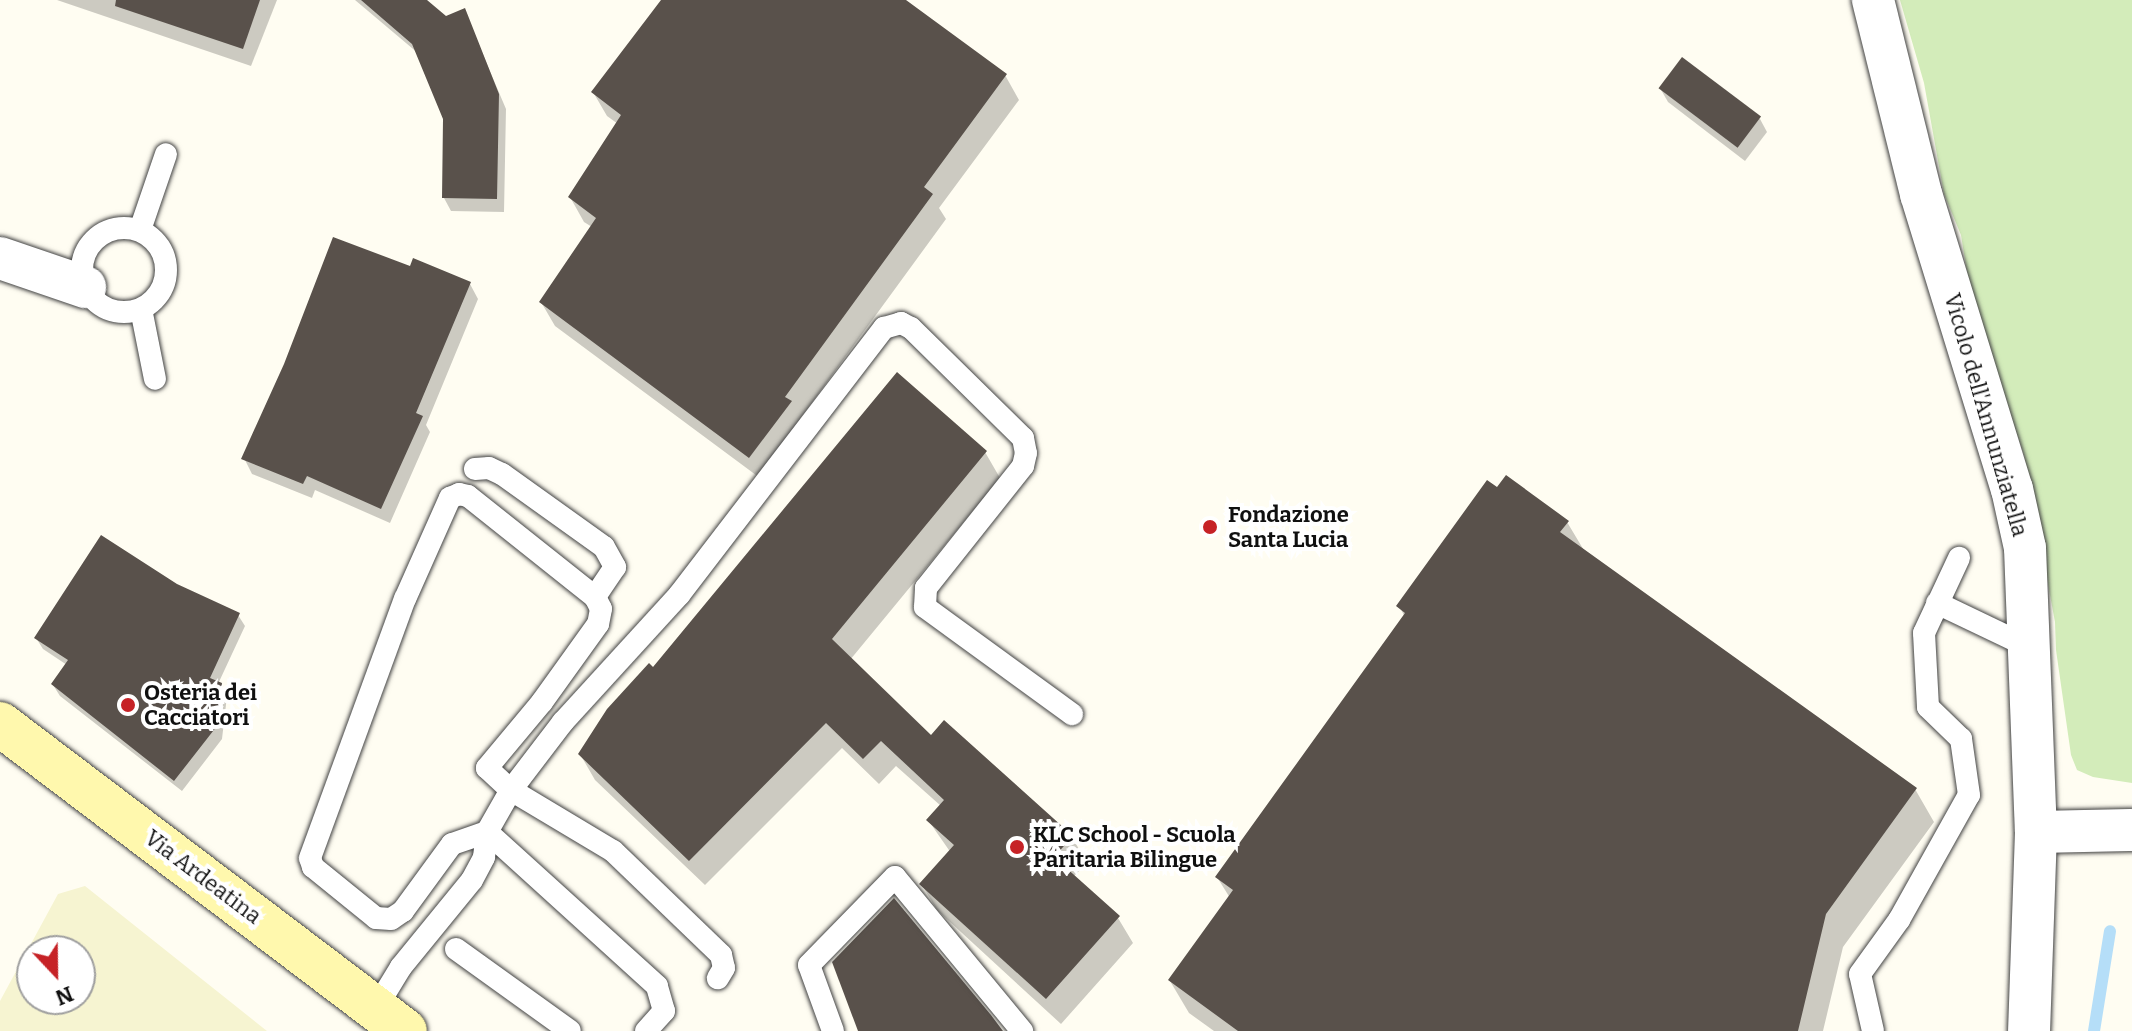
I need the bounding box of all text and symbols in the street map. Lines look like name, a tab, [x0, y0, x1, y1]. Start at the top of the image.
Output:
street label: Vicolo dell'Annunziatella	[1939, 290, 2033, 540]
place label: Fondazione Santa Lucia	[1228, 501, 1349, 552]
marker: Fondazione Santa Lucia	[1199, 516, 1221, 538]
place label: Osteria dei Cacciatori	[144, 679, 257, 730]
marker: Osteria dei Cacciatori	[119, 696, 137, 714]
place label: KLC School - Scuola Paritaria Bilingue	[1033, 821, 1236, 872]
street label: Via Ardeatina	[140, 825, 266, 929]
marker: KLC School - Scuola Paritaria Bilingue	[1008, 838, 1026, 856]
north arrow	[16, 935, 96, 1015]
text: N	[52, 980, 77, 1012]

